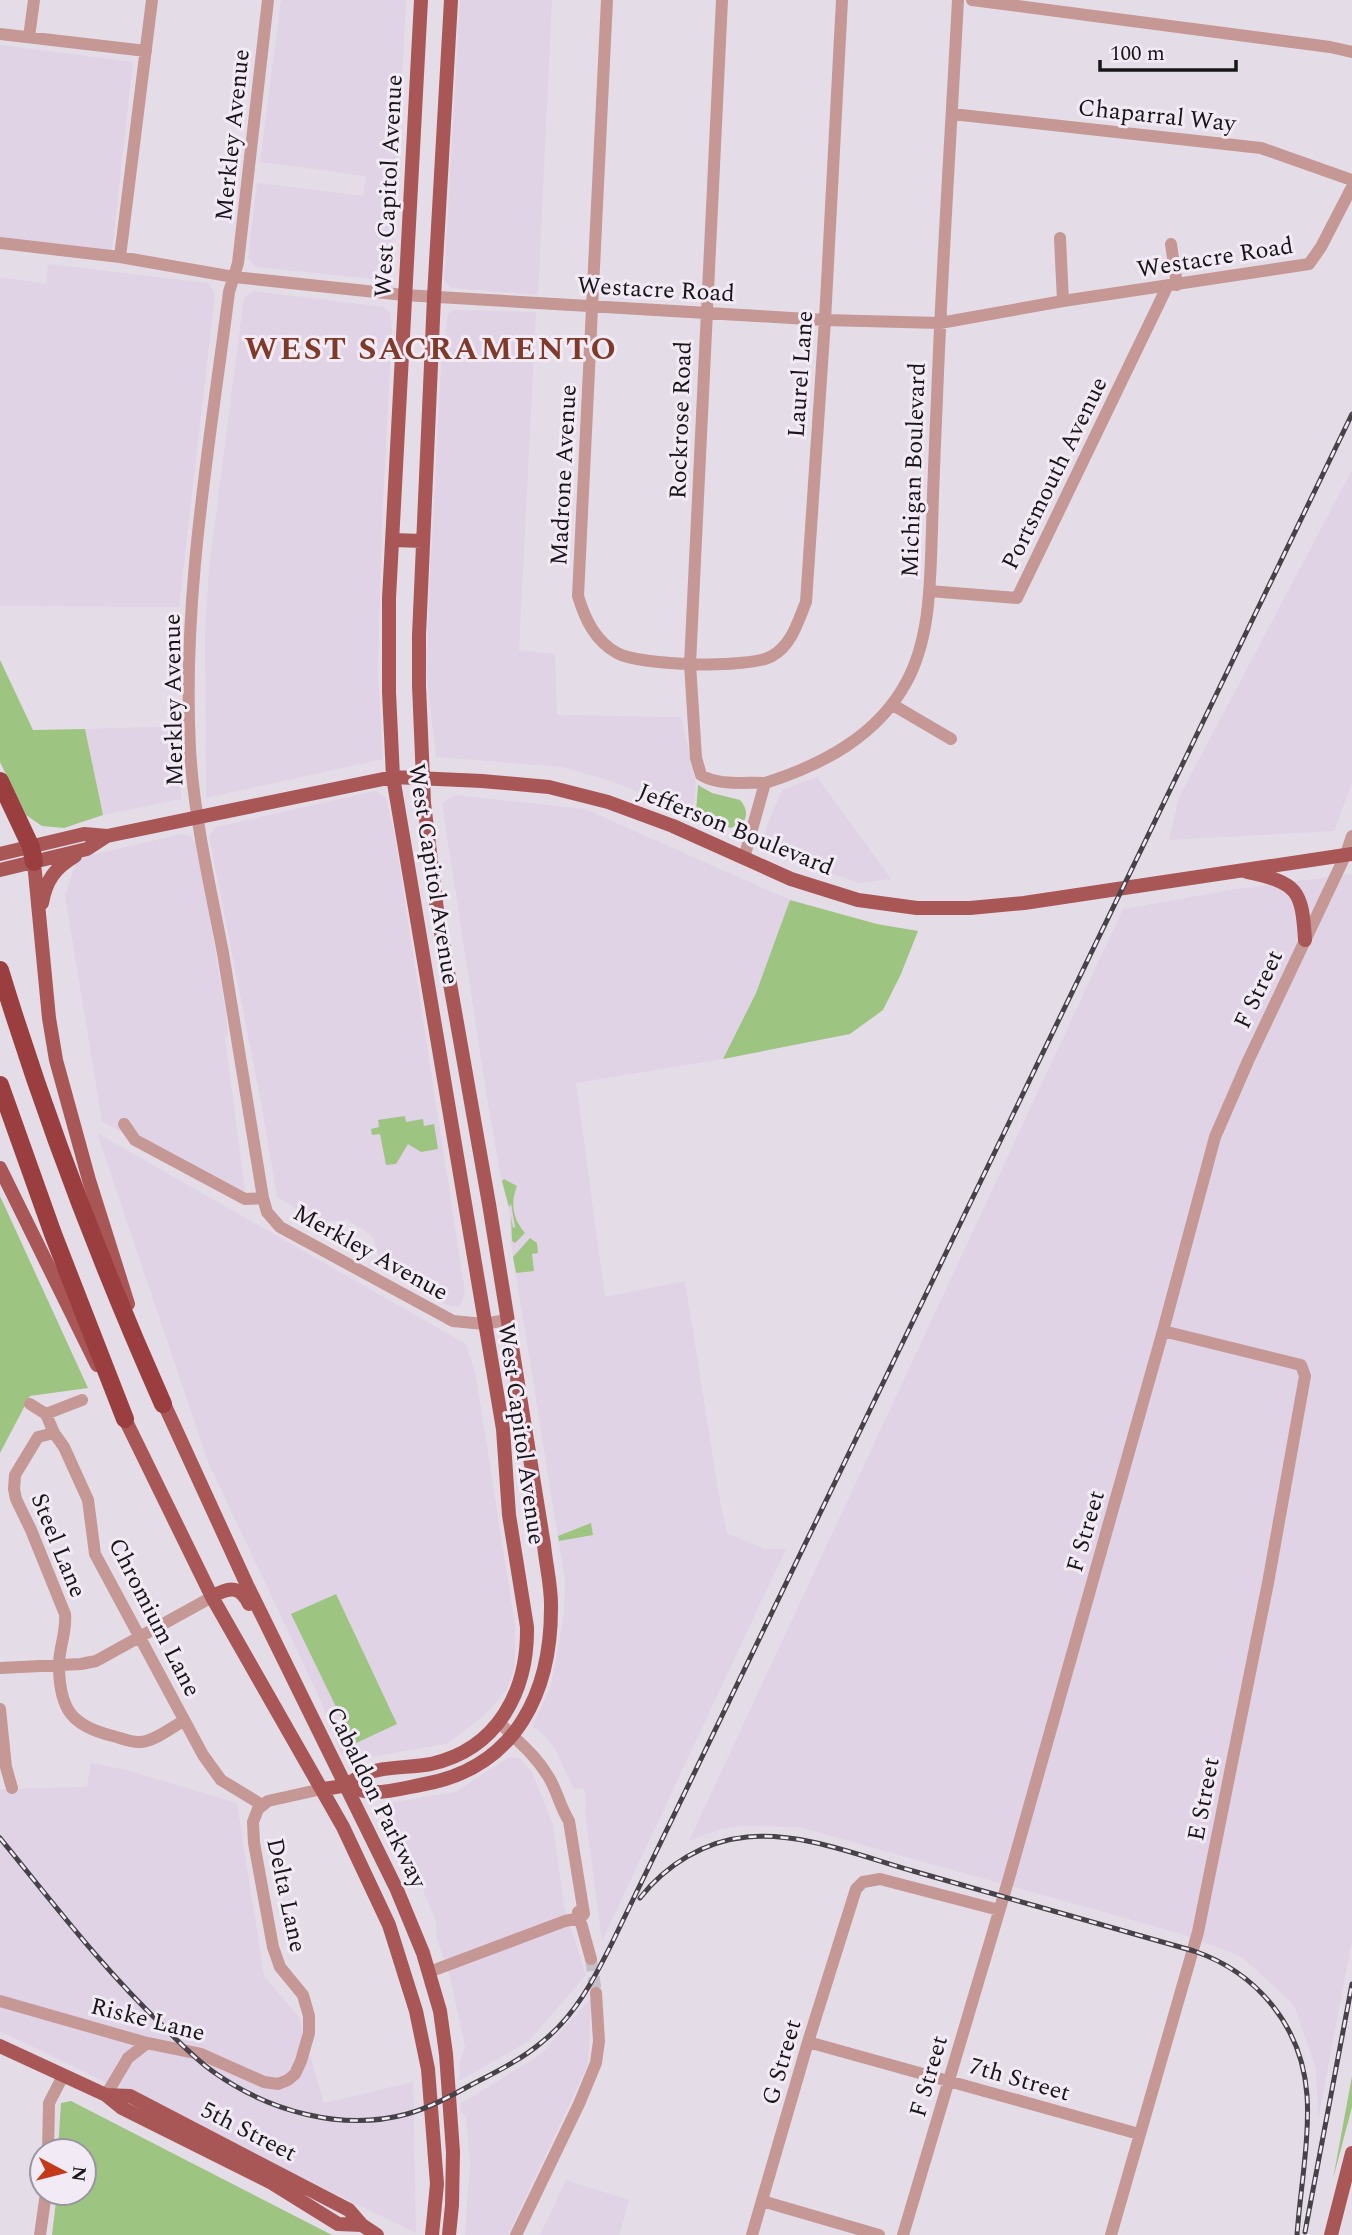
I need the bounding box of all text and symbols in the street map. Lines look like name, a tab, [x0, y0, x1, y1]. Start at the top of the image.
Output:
scale bar	[1100, 28, 1236, 72]
text: 100 m	[1110, 38, 1165, 70]
street label: Merkley Avenue	[206, 47, 260, 223]
street label: West Capitol Avenue	[365, 74, 413, 299]
street label: Chaparral Way	[1076, 90, 1239, 142]
street label: Westacre Road	[1134, 228, 1296, 288]
street label: Westacre Road	[576, 268, 736, 312]
street label: Laurel Lane	[779, 309, 823, 439]
district label: WEST SACRAMENTO	[244, 325, 618, 374]
street label: Rockrose Road	[660, 340, 702, 500]
street label: Michigan Boulevard	[892, 362, 936, 578]
street label: Portsmouth Avenue	[992, 371, 1117, 576]
street label: Madrone Avenue	[541, 384, 587, 567]
street label: Merkley Avenue	[154, 613, 194, 787]
street label: West Capitol Avenue	[398, 761, 468, 987]
street label: Jefferson Boulevard	[632, 774, 839, 886]
street label: F Street	[1225, 944, 1293, 1035]
street label: Merkley Avenue	[286, 1195, 455, 1310]
street label: West Capitol Avenue	[488, 1321, 554, 1547]
street label: F Street	[1057, 1486, 1115, 1576]
street label: Steel Lane	[21, 1488, 95, 1603]
street label: Chromium Lane	[98, 1532, 210, 1703]
street label: Cabaldon Parkway	[316, 1700, 436, 1896]
street label: E Street	[1178, 1754, 1230, 1844]
street label: Delta Lane	[256, 1835, 316, 1956]
street label: Riske Lane	[87, 1988, 209, 2052]
street label: G Street	[753, 2015, 811, 2109]
street label: F Street	[900, 2031, 958, 2121]
street label: 7th Street	[965, 2048, 1074, 2112]
street label: 5th Street	[194, 2092, 303, 2171]
north arrow	[28, 2137, 98, 2207]
text: N	[63, 2164, 94, 2183]

